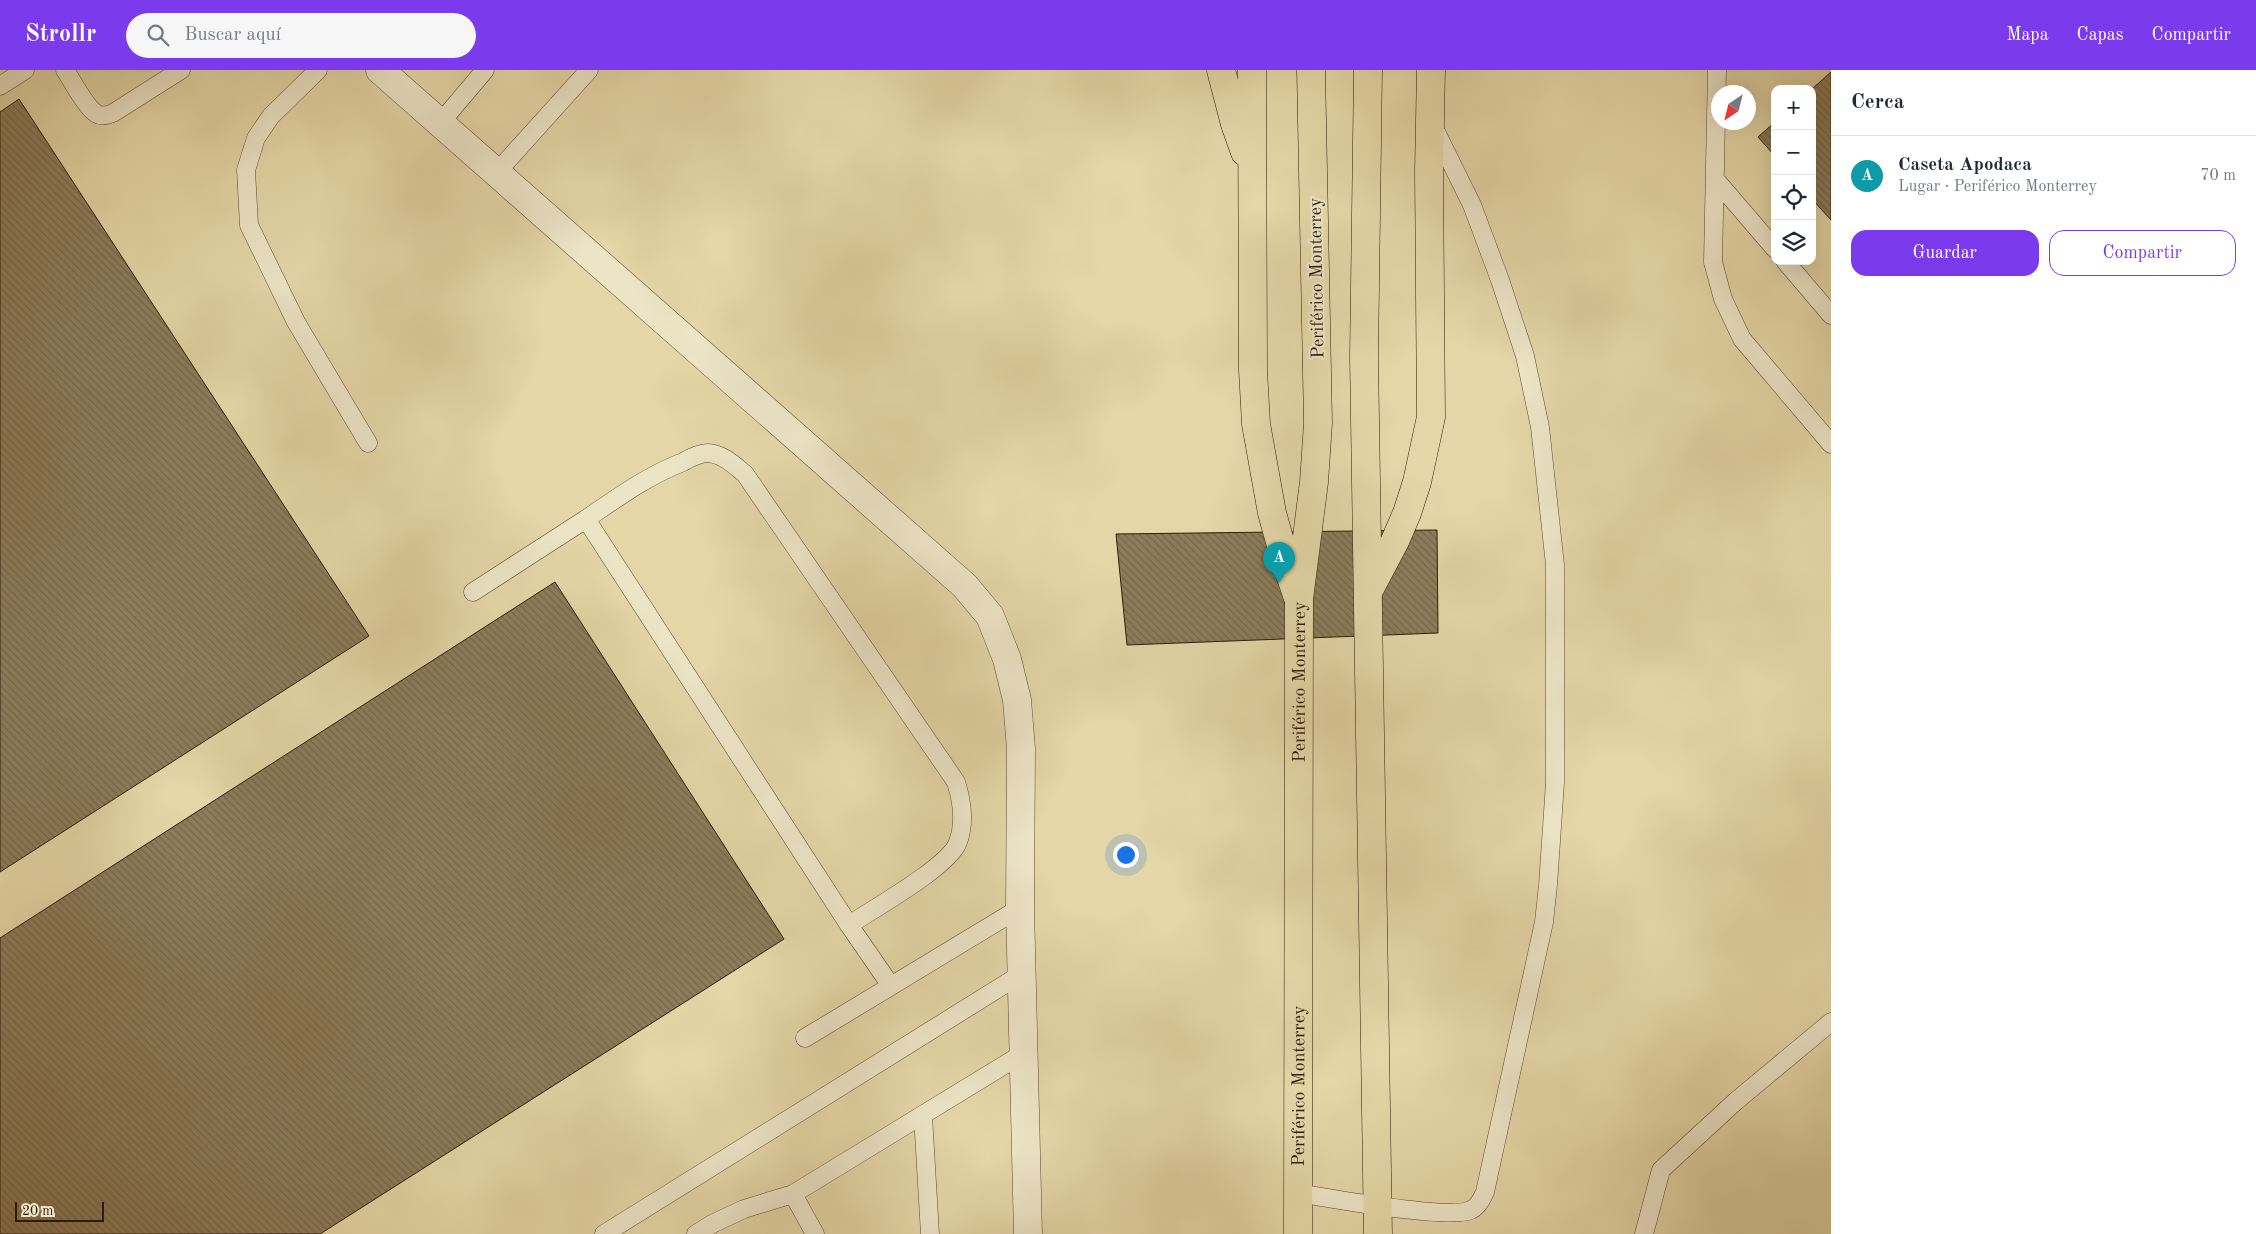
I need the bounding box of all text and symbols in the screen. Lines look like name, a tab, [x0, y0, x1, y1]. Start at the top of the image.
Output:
search box	[126, 13, 476, 58]
icon: search	[144, 21, 172, 49]
text: Strollr	[25, 23, 96, 47]
text: Buscar aquí	[184, 26, 281, 45]
text: Mapa	[2006, 26, 2049, 44]
text: Capas	[2077, 26, 2124, 44]
text: Compartir	[2152, 26, 2231, 44]
north arrow	[1711, 85, 1756, 130]
map controls	[1771, 85, 1816, 265]
button: +	[1771, 85, 1816, 130]
text: Cerca	[1851, 92, 1904, 113]
button: −	[1771, 130, 1816, 175]
text: Caseta Apodaca	[1898, 156, 2032, 175]
text: A	[1861, 168, 1873, 184]
text: 70 m	[2200, 168, 2236, 184]
button: locate	[1771, 175, 1816, 220]
text: Lugar · Periférico Monterrey	[1898, 179, 2097, 195]
street label: Periférico Monterrey	[1307, 197, 1327, 359]
button: layers	[1771, 220, 1816, 265]
button: Guardar	[1851, 230, 2039, 276]
button: Compartir	[2049, 230, 2236, 276]
pin: A	[1263, 542, 1295, 583]
street label: Periférico Monterrey	[1291, 601, 1309, 763]
your location	[1113, 842, 1139, 868]
street label: Periférico Monterrey	[1290, 1005, 1308, 1167]
scale bar	[15, 1199, 104, 1222]
text: 20 m	[22, 1204, 53, 1218]

